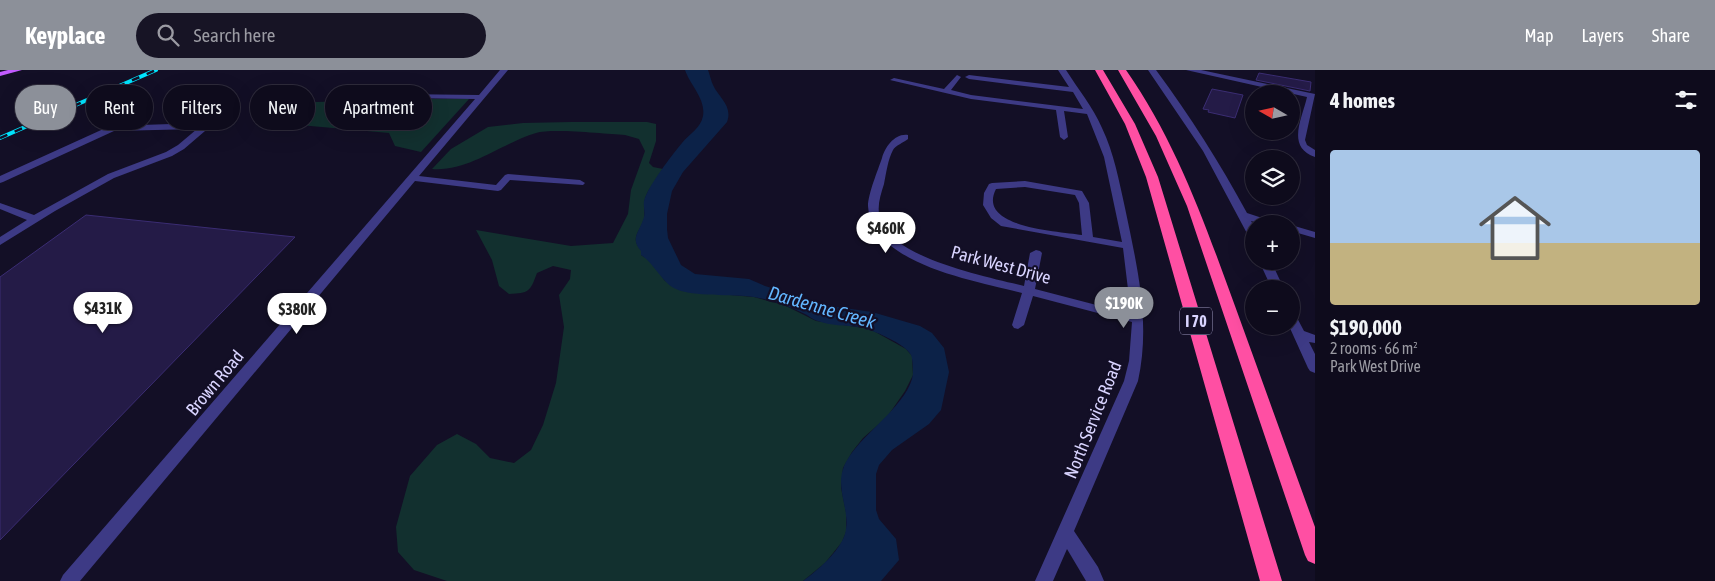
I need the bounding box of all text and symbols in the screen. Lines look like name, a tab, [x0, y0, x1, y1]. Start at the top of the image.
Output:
search box	[136, 13, 486, 58]
icon: search	[154, 21, 182, 49]
text: Keyplace	[25, 22, 106, 49]
text: Search here	[194, 24, 275, 46]
text: Map	[1524, 25, 1553, 46]
text: Layers	[1581, 25, 1624, 46]
text: Share	[1652, 25, 1690, 46]
chip: Buy	[15, 85, 76, 130]
chip: Rent	[86, 85, 153, 130]
chip: Filters	[163, 85, 240, 130]
chip: New	[250, 85, 315, 130]
chip: Apartment	[325, 85, 432, 130]
north arrow	[1245, 85, 1300, 140]
map controls	[1245, 85, 1300, 335]
icon: filters	[1672, 86, 1700, 114]
text: 4 homes	[1330, 88, 1395, 112]
button: layers	[1245, 150, 1300, 205]
icon: home	[1470, 183, 1560, 273]
pin: $460K	[851, 212, 921, 254]
button: +	[1245, 215, 1300, 270]
text: $460K	[867, 219, 905, 237]
street label: Park West Drive	[949, 241, 1053, 288]
button: −	[1245, 280, 1300, 335]
water label: Dardenne Creek	[766, 281, 879, 333]
pin: $190K	[1089, 286, 1159, 329]
pin: $431K	[68, 292, 138, 334]
pin: $380K	[262, 292, 332, 335]
text: $190K	[1105, 294, 1143, 312]
text: $431K	[84, 299, 122, 317]
text: $380K	[278, 300, 316, 318]
road number: I 70	[1180, 308, 1212, 334]
text: $190,000	[1330, 315, 1402, 339]
text: 2 rooms · 66 m²	[1330, 339, 1418, 357]
street label: Brown Road	[181, 346, 248, 419]
text: Park West Drive	[1330, 357, 1421, 375]
street label: North Service Road	[1059, 358, 1126, 482]

